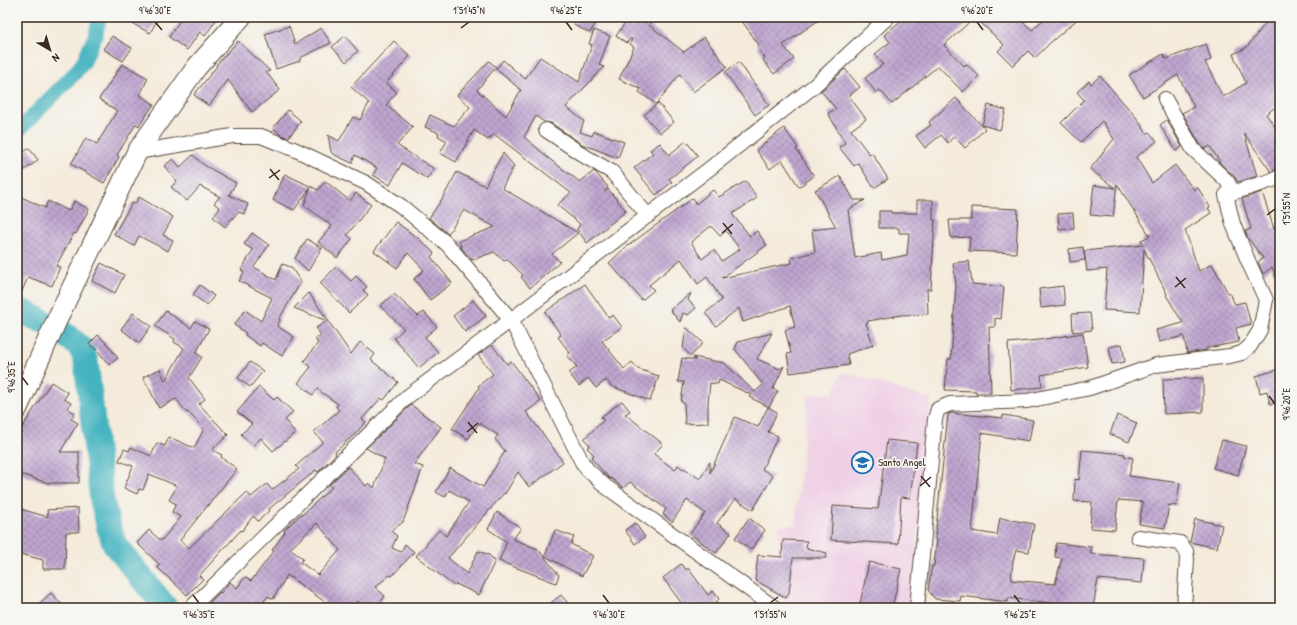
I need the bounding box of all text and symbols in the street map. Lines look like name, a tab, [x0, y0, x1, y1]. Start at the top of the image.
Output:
text: 9°46'30"E	[139, 4, 171, 17]
text: 1°51'45"N	[453, 4, 485, 17]
text: 9°46'25"E	[550, 4, 582, 17]
text: 9°46'20"E	[961, 4, 994, 17]
north arrow	[30, 30, 70, 70]
text: N	[49, 51, 63, 65]
text: 1°51'55"N	[1280, 193, 1293, 225]
text: 9°46'35"E	[5, 361, 18, 393]
text: 9°46'20"E	[1280, 387, 1293, 420]
school or university icon: Santo Angel	[850, 449, 876, 475]
place label: Santo Angel	[878, 455, 926, 469]
text: 9°46'35"E	[183, 608, 215, 621]
text: 9°46'30"E	[593, 608, 625, 621]
text: 1°51'55"N	[754, 608, 786, 621]
text: 9°46'25"E	[1004, 608, 1036, 621]

